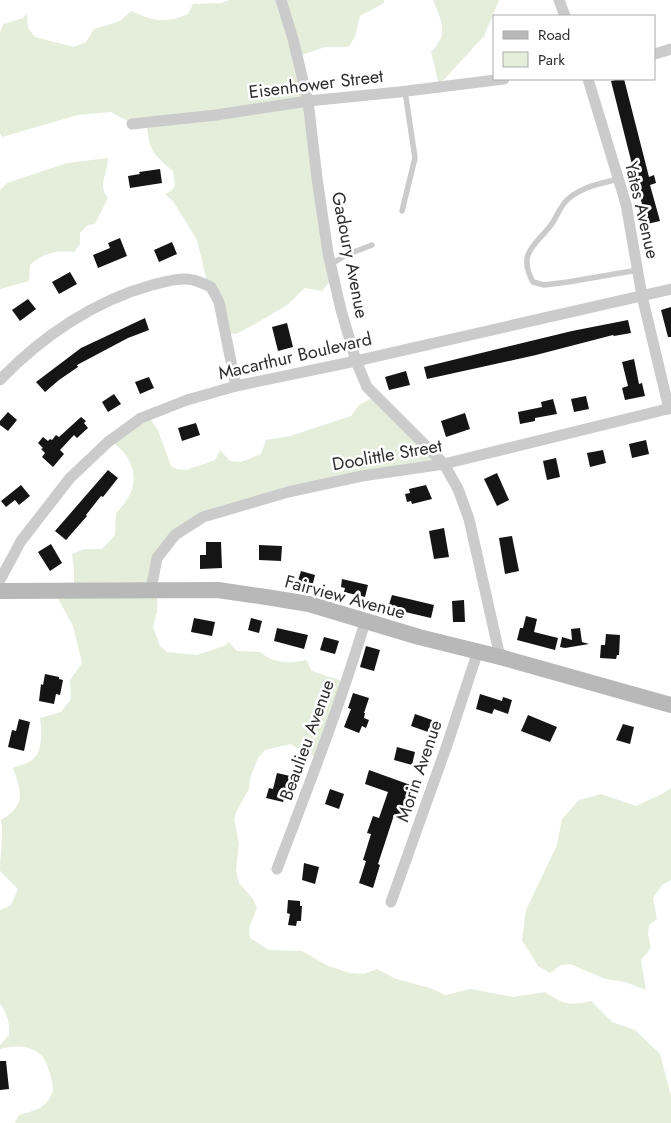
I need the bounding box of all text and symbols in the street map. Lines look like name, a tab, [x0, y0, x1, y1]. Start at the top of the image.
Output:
legend	[493, 15, 656, 80]
text: Road	[538, 24, 570, 46]
text: Park	[538, 49, 565, 71]
street label: Eisenhower Street	[247, 63, 385, 105]
street label: Yates Avenue	[618, 159, 666, 261]
street label: Gadoury Avenue	[325, 190, 375, 320]
street label: Macarthur Boulevard	[216, 326, 374, 386]
street label: Doolittle Street	[330, 432, 445, 477]
street label: Fairview Avenue	[282, 568, 408, 626]
street label: Beaulieu Avenue	[273, 676, 341, 804]
street label: Morin Avenue	[389, 717, 449, 825]

